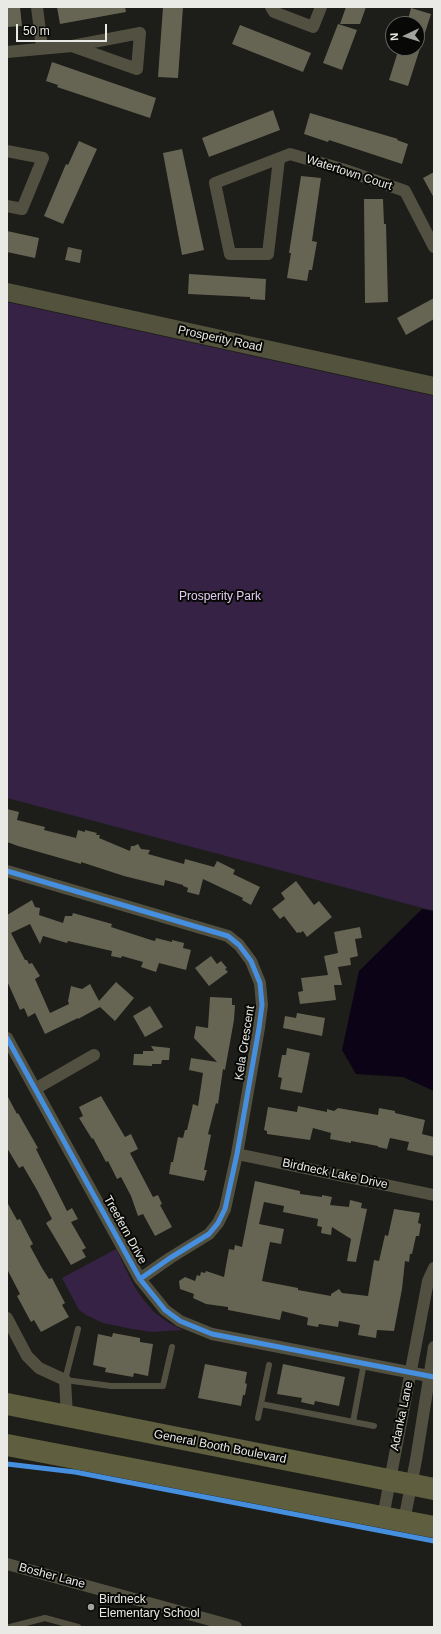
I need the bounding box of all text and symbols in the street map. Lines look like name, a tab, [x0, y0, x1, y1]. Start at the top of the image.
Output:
scale bar	[18, 16, 109, 42]
north arrow	[385, 16, 425, 56]
text: 50 m	[23, 24, 50, 38]
text: N	[388, 32, 400, 41]
street label: Watertown Court	[304, 152, 394, 194]
street label: Prosperity Road	[176, 323, 264, 355]
park label: Prosperity Park	[179, 590, 261, 604]
street label: Kela Crescent	[232, 1005, 258, 1081]
street label: Birdneck Lake Drive	[281, 1156, 389, 1192]
street label: Treefern Drive	[100, 1193, 150, 1267]
street label: Adanka Lane	[388, 1380, 416, 1452]
street label: General Booth Boulevard	[152, 1427, 288, 1467]
street label: Bosher Lane	[17, 1560, 87, 1592]
place label: Birdneck Elementary School	[99, 1593, 200, 1621]
marker: Birdneck Elementary School	[86, 1602, 96, 1612]

